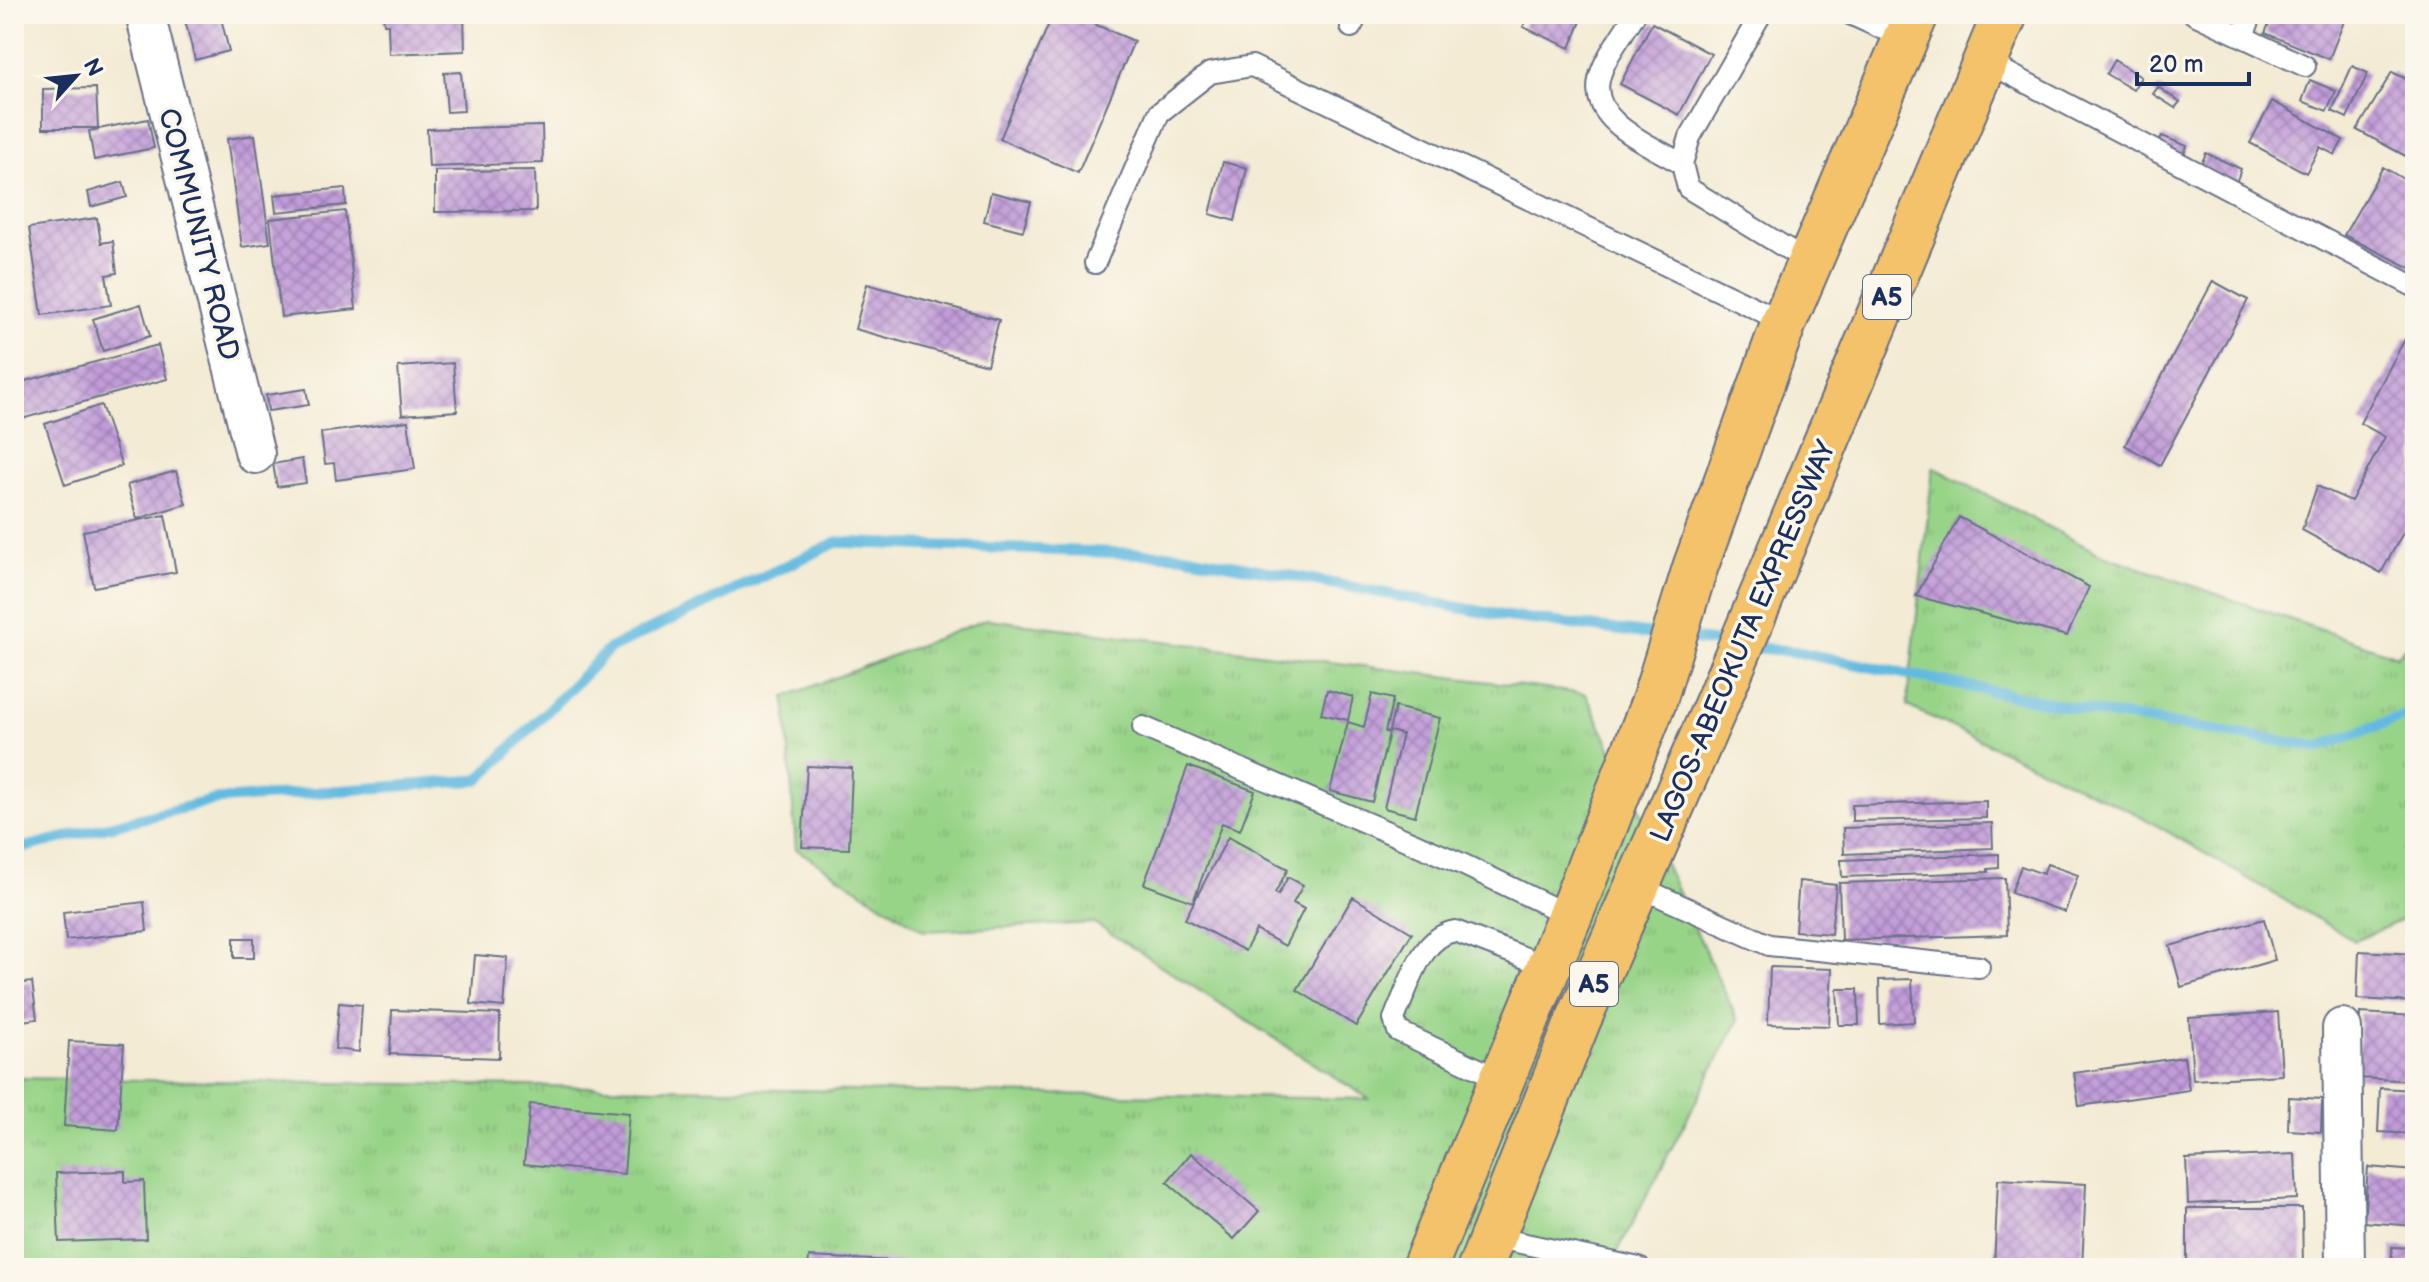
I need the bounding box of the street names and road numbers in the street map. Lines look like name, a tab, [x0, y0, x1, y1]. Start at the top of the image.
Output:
street label: COMMUNITY ROAD	[151, 105, 246, 364]
road number: A5	[1863, 275, 1911, 319]
street label: LAGOS-ABEOKUTA EXPRESSWAY	[1644, 435, 1843, 847]
road number: A5	[1570, 962, 1618, 1006]

